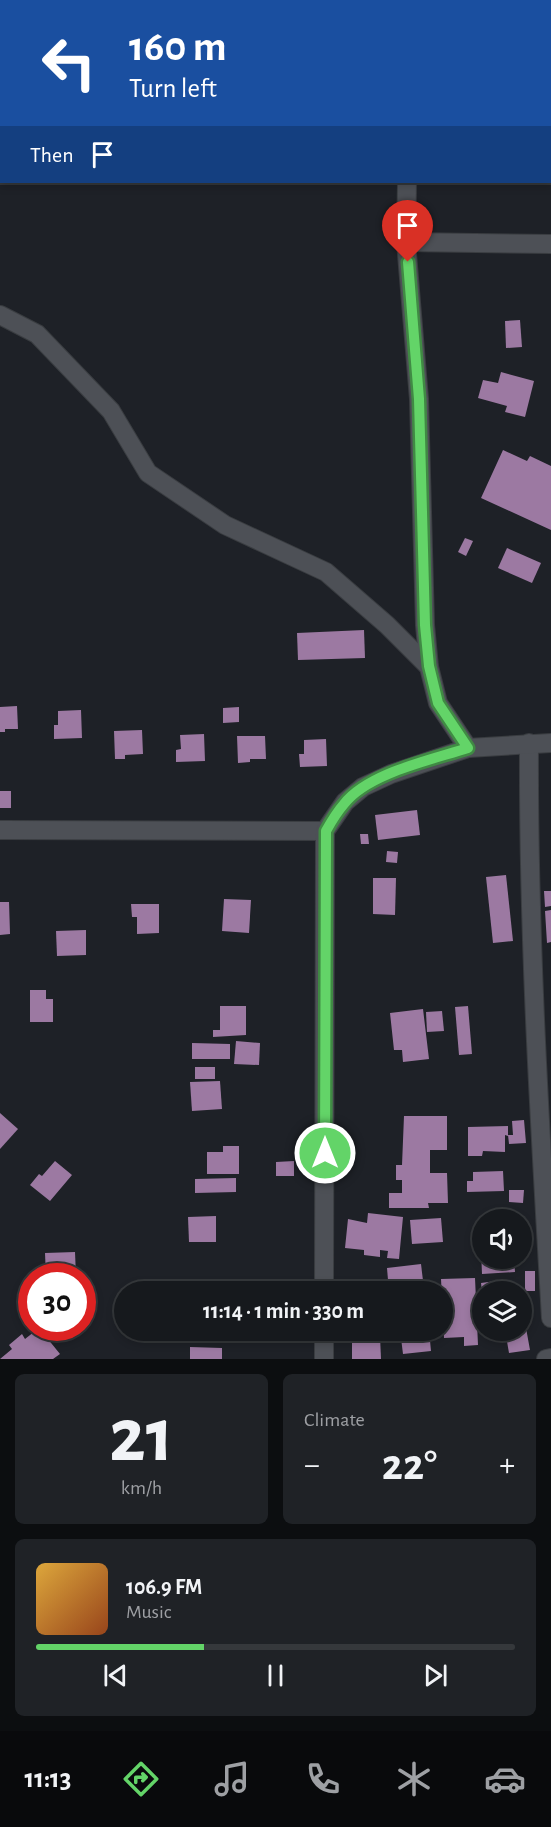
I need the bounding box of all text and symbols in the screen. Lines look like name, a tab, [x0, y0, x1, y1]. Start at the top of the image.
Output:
icon: left	[30, 24, 108, 102]
text: 160 m	[129, 26, 227, 68]
text: Turn left	[129, 75, 217, 102]
icon: arrive	[86, 138, 119, 171]
text: Then	[30, 144, 74, 166]
pin	[382, 200, 433, 262]
icon: arrive	[391, 209, 424, 242]
position arrow	[293, 1121, 357, 1185]
map controls	[472, 1209, 532, 1341]
button: sound	[472, 1209, 532, 1269]
speed limit sign: 30	[18, 1263, 96, 1341]
button: layers	[472, 1281, 532, 1341]
text: 11:14 · 1 min · 330 m	[203, 1300, 364, 1322]
text: 21	[109, 1398, 174, 1476]
text: Climate	[304, 1410, 365, 1430]
text: 22°	[382, 1443, 437, 1488]
text: −	[304, 1449, 320, 1482]
text: +	[499, 1449, 515, 1482]
text: km/h	[121, 1478, 162, 1498]
text: 106.9 FM	[126, 1576, 202, 1598]
text: Music	[126, 1602, 172, 1622]
icon: previous	[99, 1659, 132, 1692]
icon: pause	[259, 1659, 292, 1692]
icon: next	[419, 1659, 452, 1692]
icon: directions	[120, 1758, 162, 1800]
icon: music	[211, 1758, 253, 1800]
icon: phone	[302, 1758, 344, 1800]
icon: climate	[393, 1758, 435, 1800]
icon: car	[484, 1758, 526, 1800]
text: 11:13	[25, 1765, 71, 1792]

